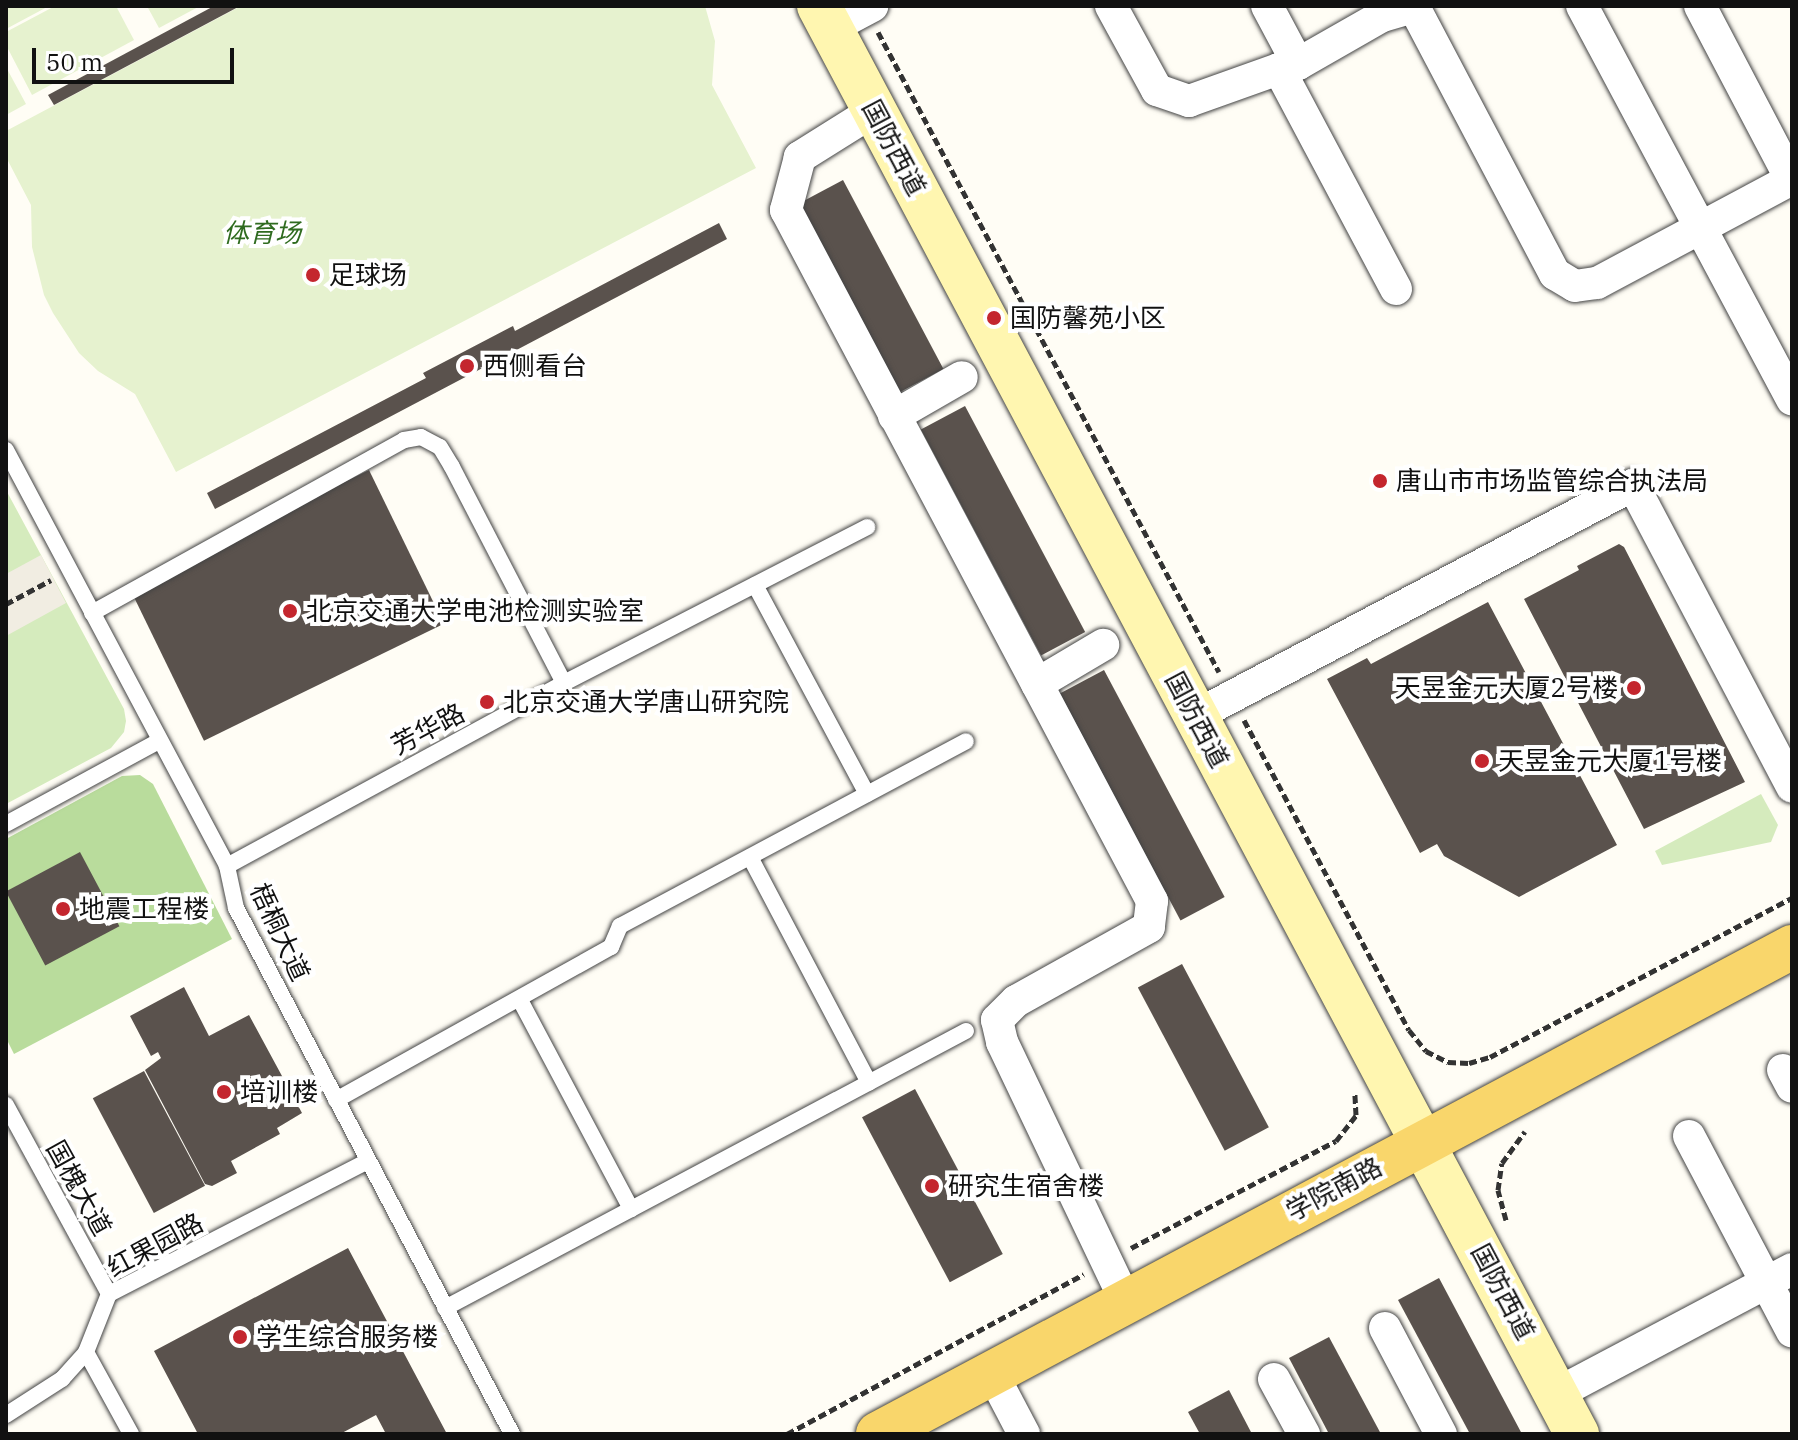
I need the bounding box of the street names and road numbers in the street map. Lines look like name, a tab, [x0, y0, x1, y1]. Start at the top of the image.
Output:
street label: 国防西道	[856, 95, 932, 201]
street label: 国防西道	[1159, 667, 1235, 773]
street label: 芳华路	[386, 697, 470, 761]
street label: 梧桐大道	[244, 878, 316, 986]
street label: 国槐大道	[40, 1135, 118, 1241]
street label: 学院南路	[1281, 1151, 1387, 1227]
street label: 红果园路	[102, 1207, 208, 1283]
street label: 国防西道	[1465, 1239, 1541, 1345]

